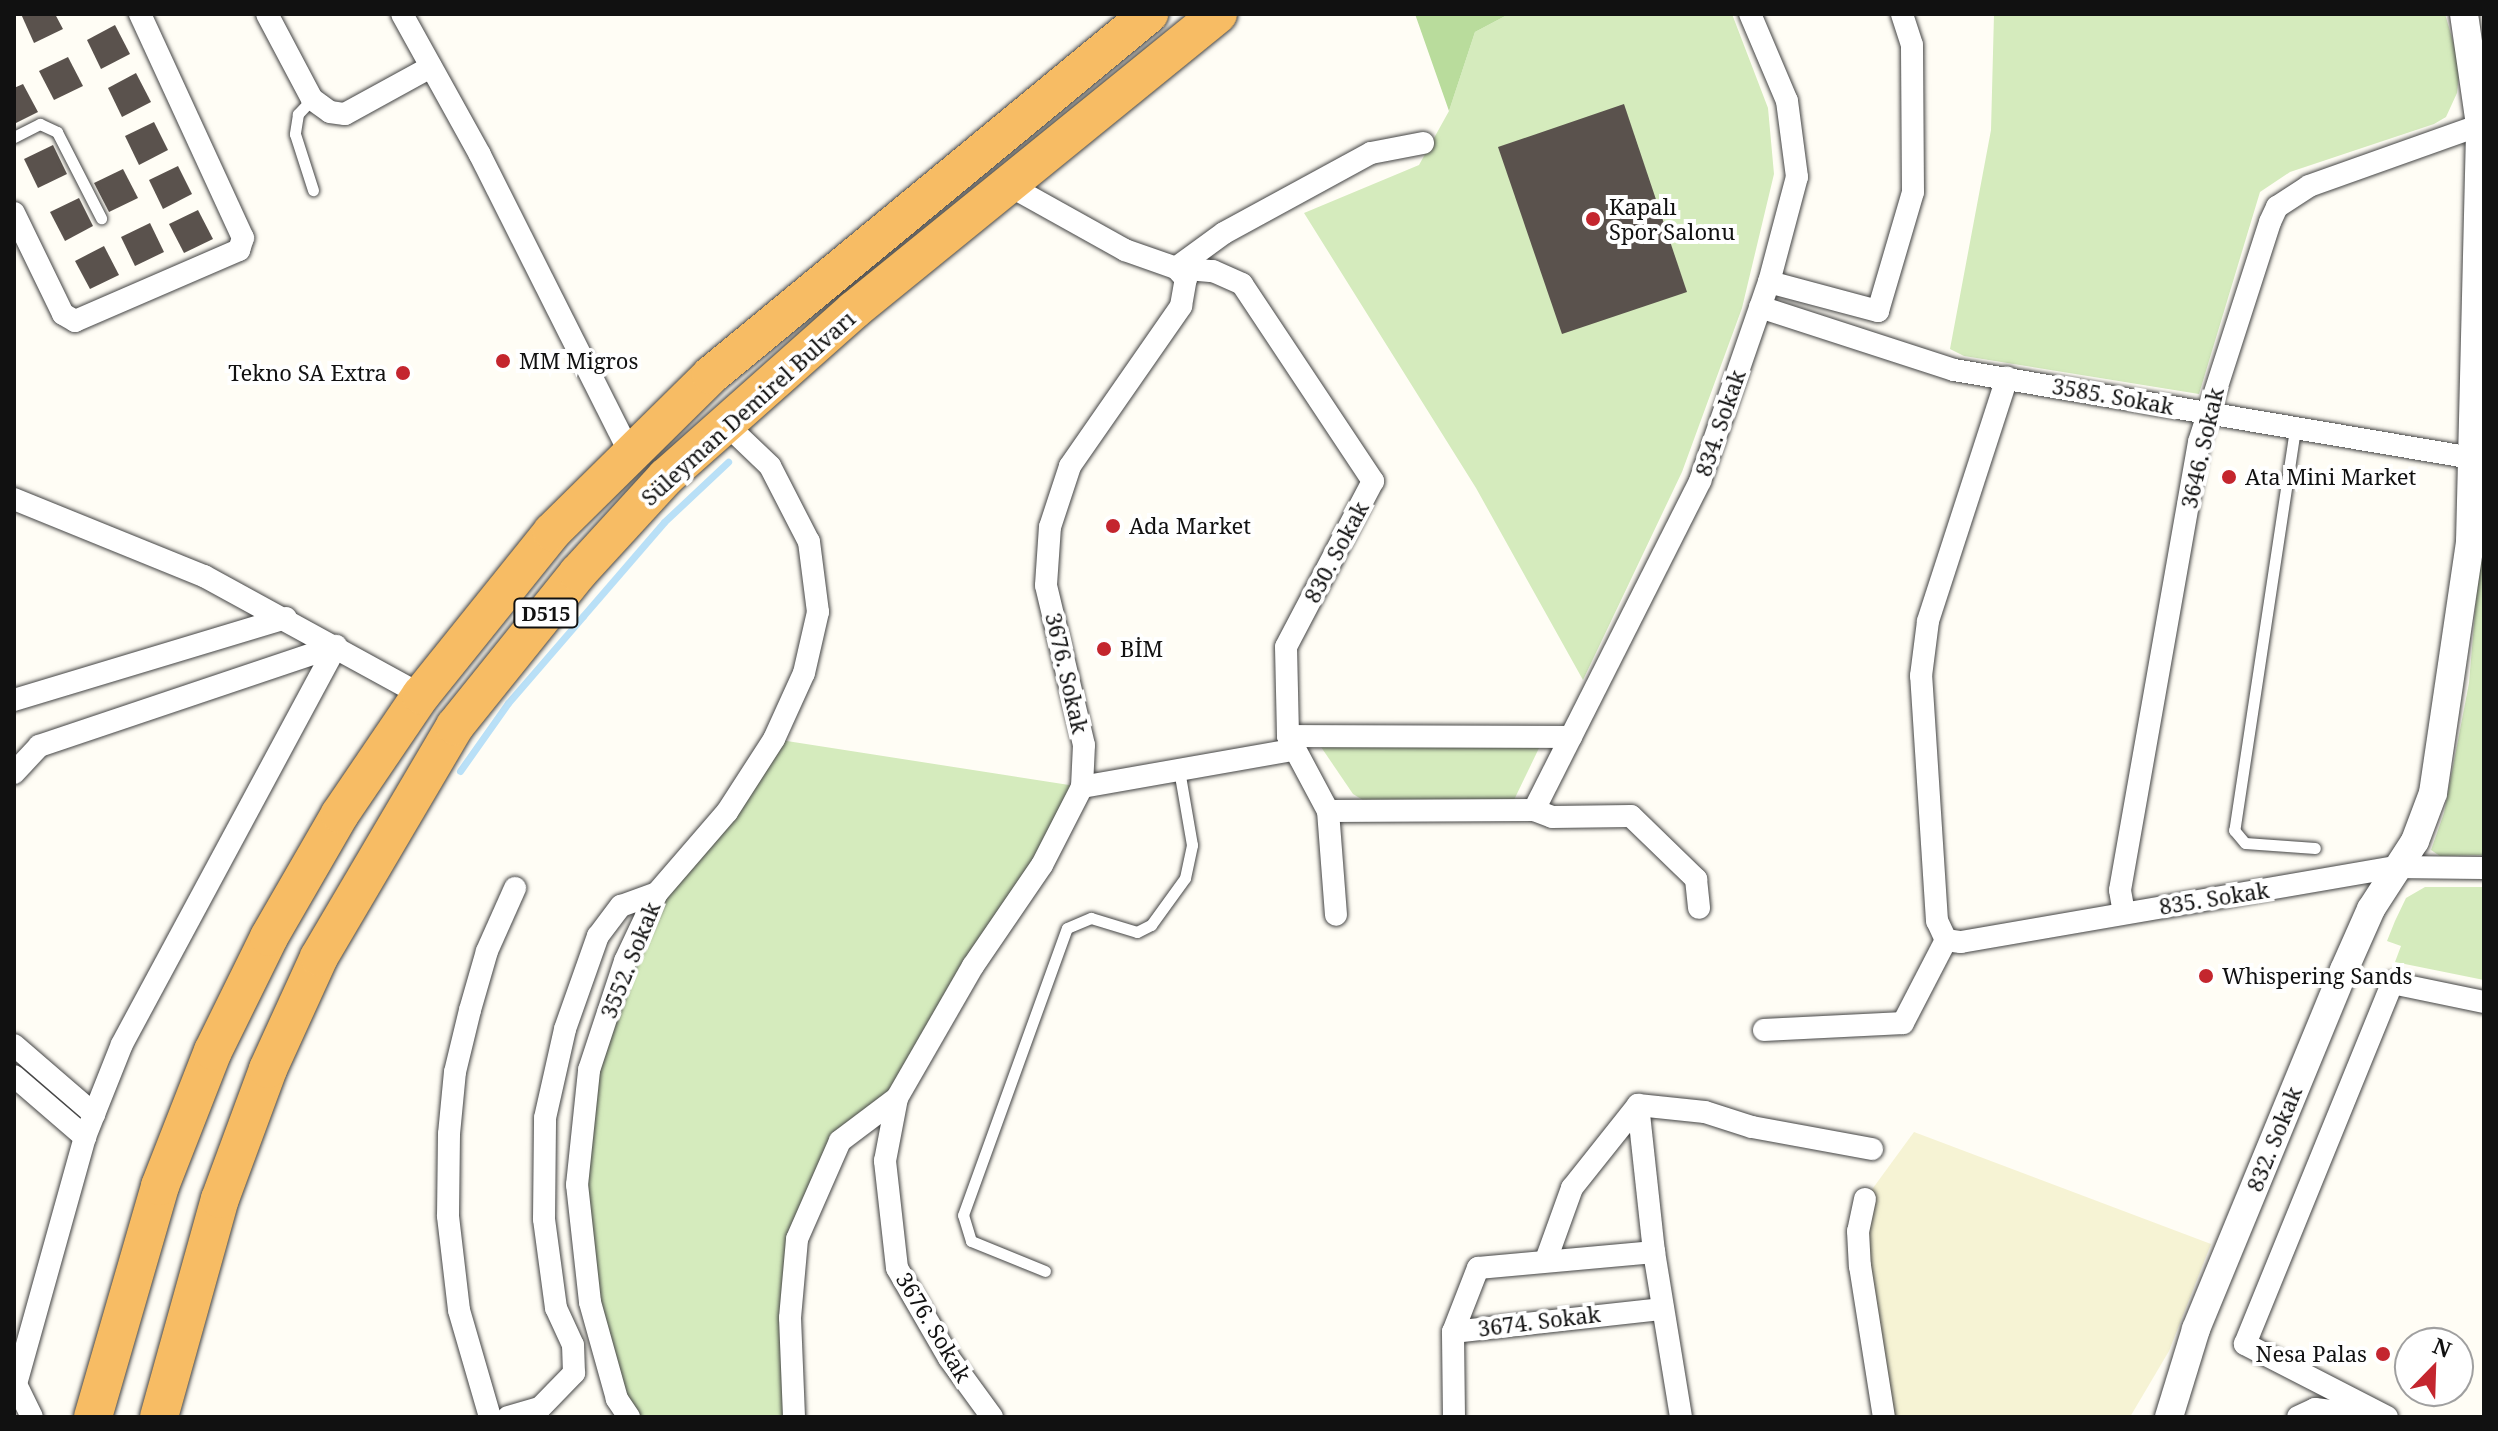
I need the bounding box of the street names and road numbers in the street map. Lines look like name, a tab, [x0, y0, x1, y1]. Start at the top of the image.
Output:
street label: Süleyman Demirel Bulvarı	[636, 305, 860, 511]
street label: 834. Sokak	[1689, 366, 1751, 480]
street label: 3585. Sokak	[2050, 372, 2176, 420]
street label: 3646. Sokak	[2175, 385, 2229, 511]
street label: 830. Sokak	[1298, 497, 1374, 607]
road number: D515	[512, 597, 580, 629]
street label: 3676. Sokak	[1040, 610, 1094, 736]
street label: 835. Sokak	[2157, 876, 2271, 920]
street label: 3552. Sokak	[595, 898, 665, 1022]
street label: 832. Sokak	[2241, 1083, 2307, 1195]
street label: 3676. Sokak	[891, 1267, 977, 1387]
street label: 3674. Sokak	[1476, 1300, 1602, 1342]

